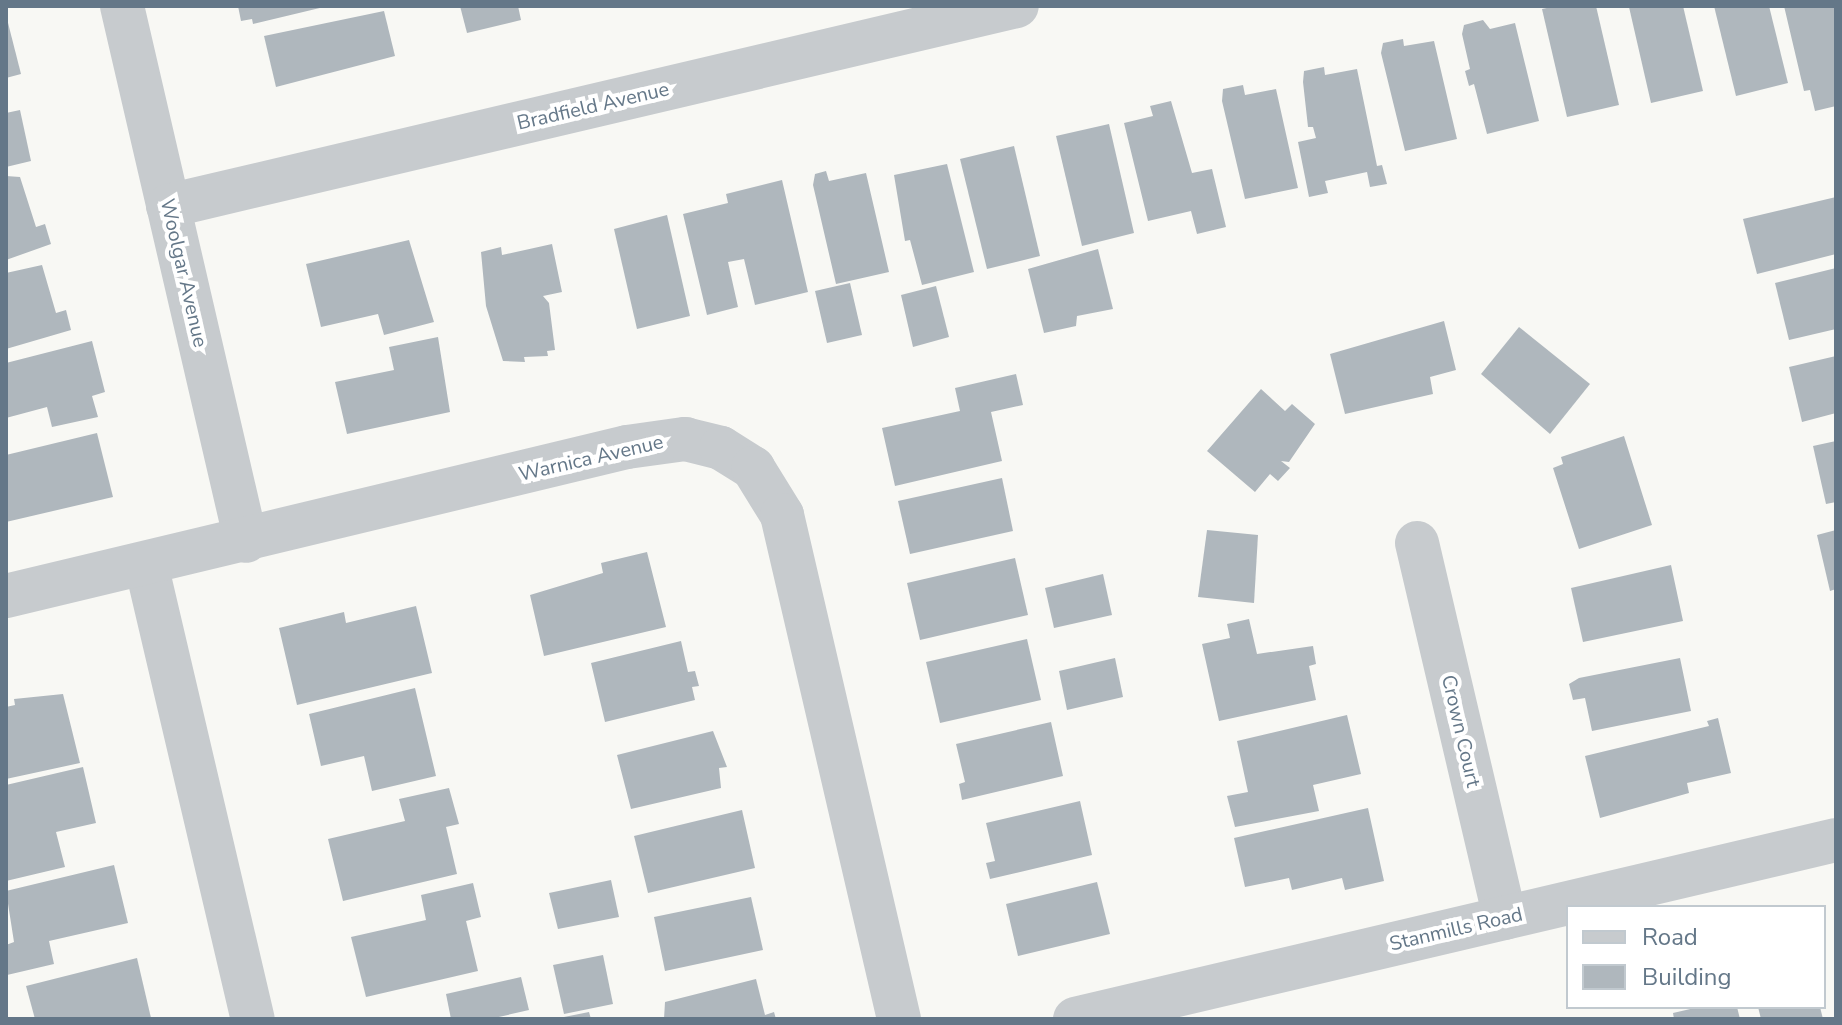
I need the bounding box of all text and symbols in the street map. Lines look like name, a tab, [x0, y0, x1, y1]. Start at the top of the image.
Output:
street label: Bradfield Avenue	[515, 77, 671, 135]
street label: Woolgar Avenue	[155, 196, 213, 350]
street label: Warnica Avenue	[516, 430, 666, 486]
street label: Crown Court	[1436, 672, 1486, 790]
street label: Stanmills Road	[1387, 902, 1525, 956]
legend	[1566, 905, 1826, 1009]
text: Road	[1642, 921, 1698, 953]
text: Building	[1642, 961, 1732, 993]

